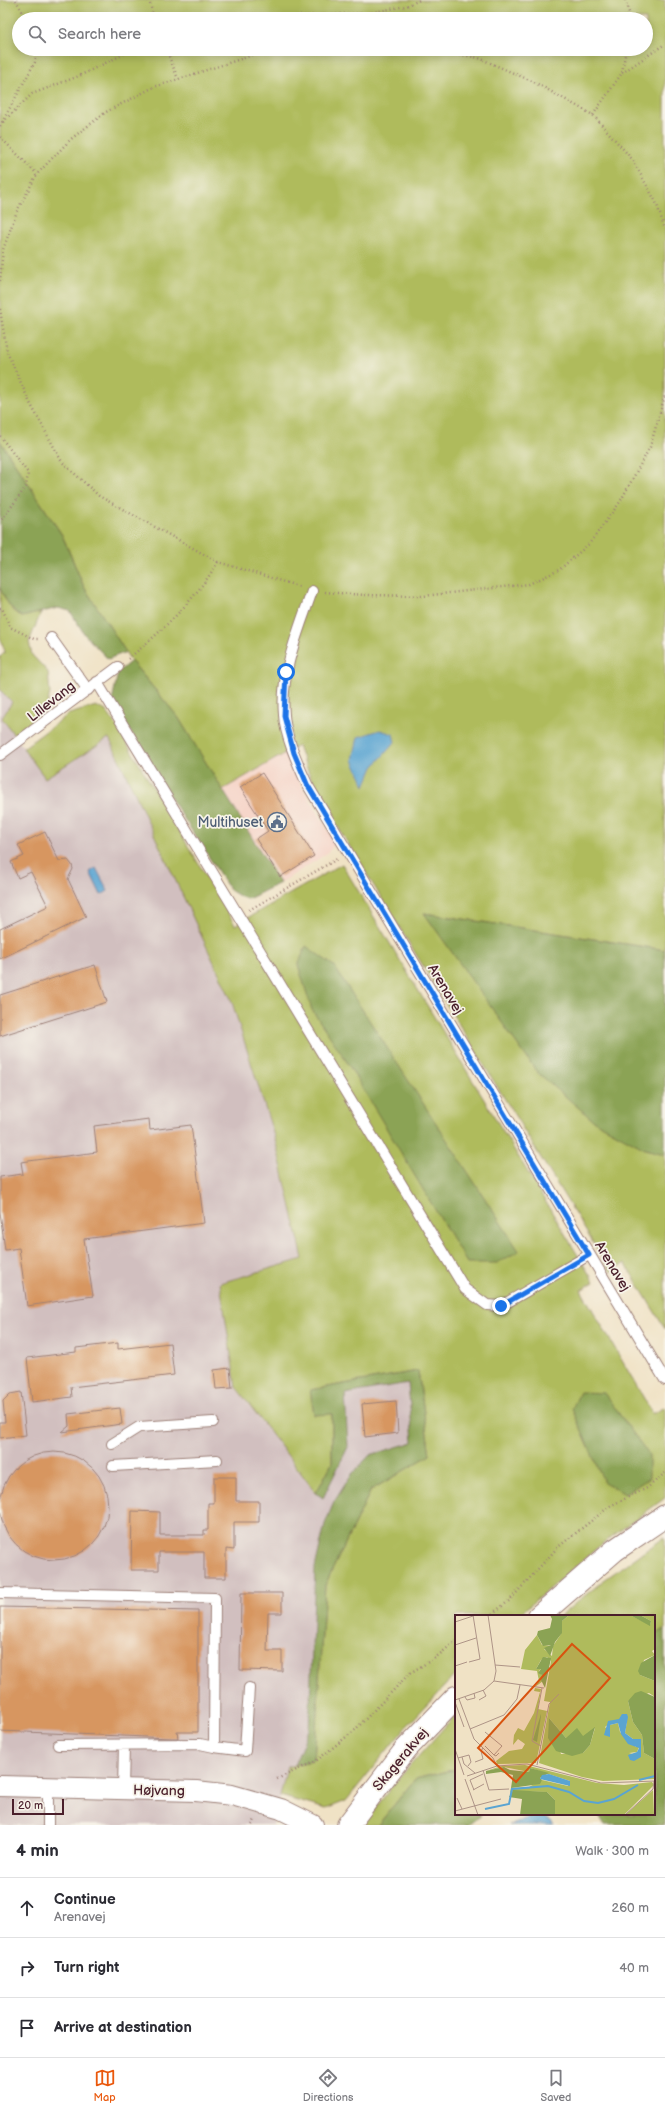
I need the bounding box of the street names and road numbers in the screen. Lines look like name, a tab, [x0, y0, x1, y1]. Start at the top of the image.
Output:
street label: Lillevang	[24, 677, 79, 725]
street label: Arenavej	[424, 961, 467, 1017]
street label: Arenavej	[591, 1238, 634, 1294]
street label: Skagerakvej	[369, 1724, 432, 1794]
street label: Højvang	[133, 1782, 185, 1799]

